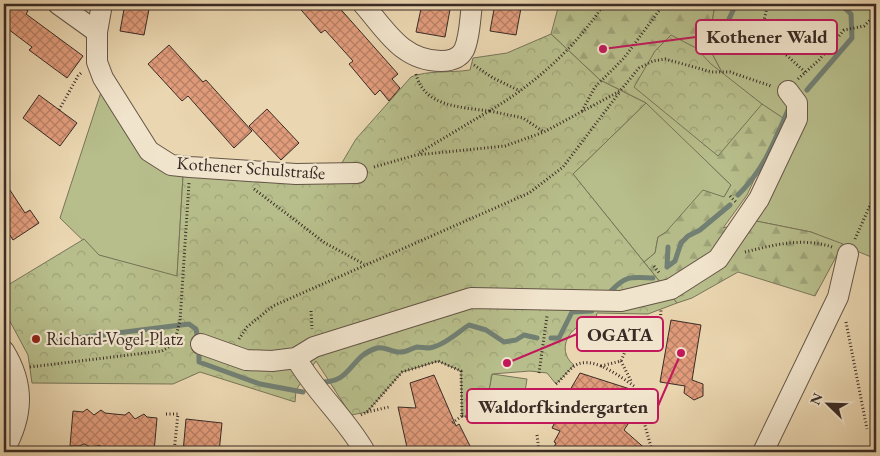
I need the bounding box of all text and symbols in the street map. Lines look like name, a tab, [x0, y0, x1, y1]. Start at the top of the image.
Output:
callout: Kothener Wald	[696, 20, 837, 54]
text: Kothener Wald	[706, 24, 828, 49]
street label: Kothener Schulstraße	[176, 151, 326, 184]
callout: OGATA	[577, 317, 663, 351]
text: OGATA	[587, 322, 653, 347]
place label: Richard-Vogel-Platz	[46, 327, 183, 350]
marker: Richard-Vogel-Platz	[30, 333, 42, 345]
north arrow	[802, 378, 852, 428]
callout: Waldorfkindergarten	[467, 389, 658, 423]
text: N	[806, 390, 827, 408]
text: Waldorfkindergarten	[478, 394, 648, 419]

